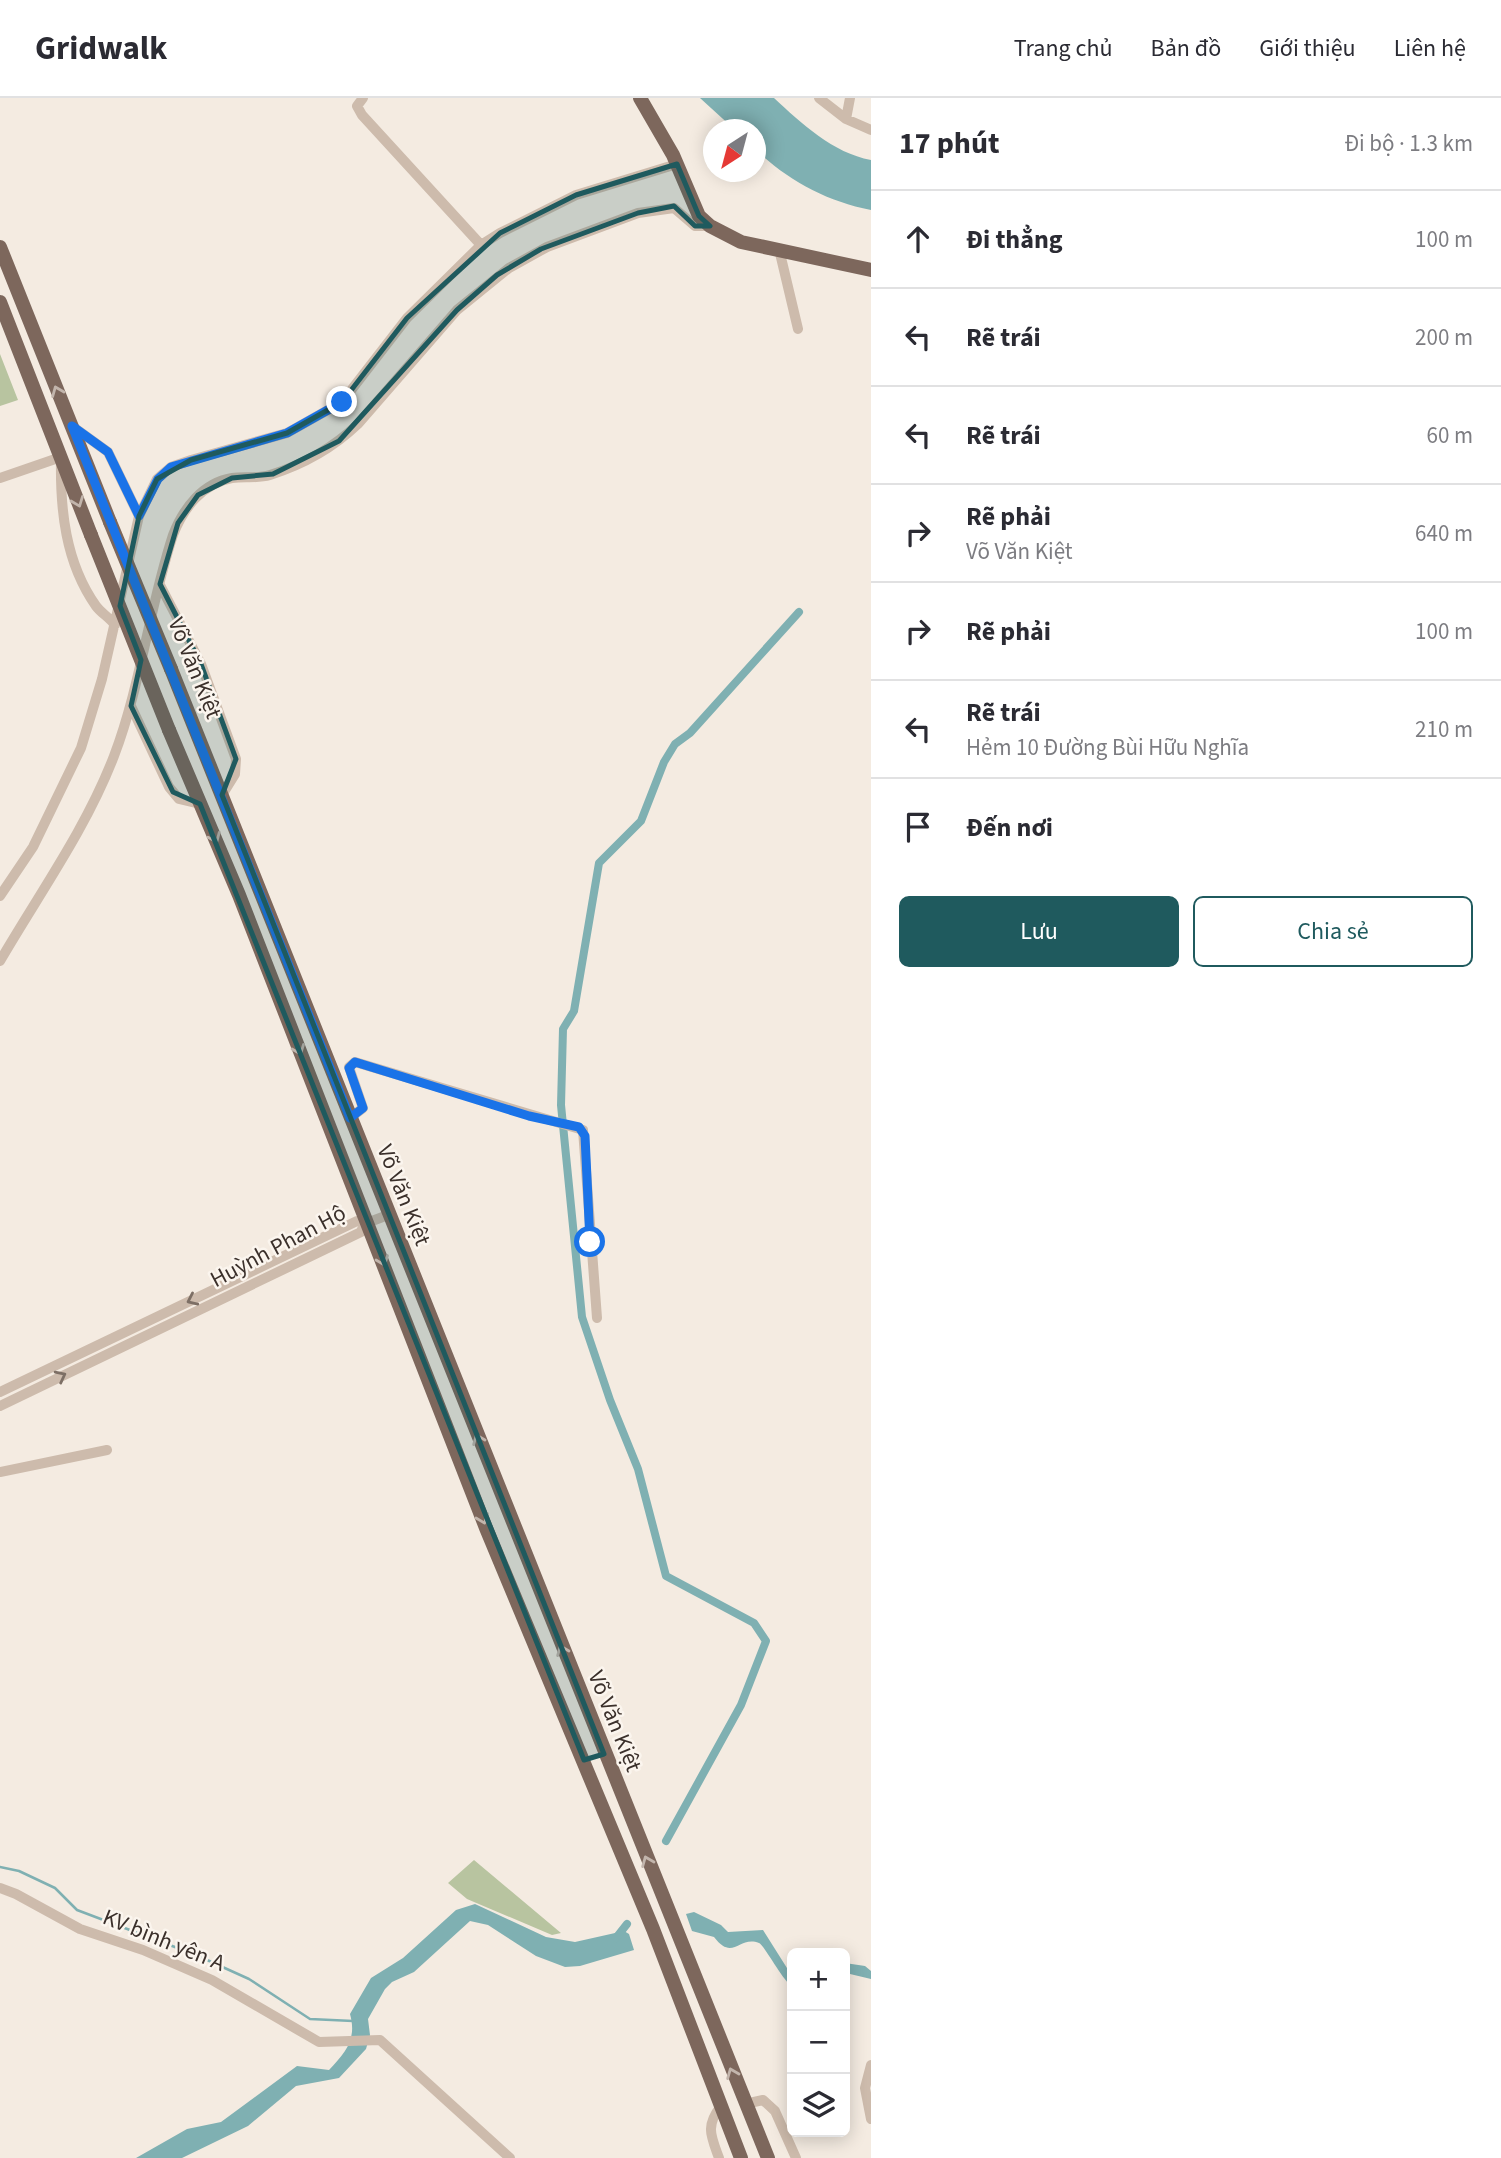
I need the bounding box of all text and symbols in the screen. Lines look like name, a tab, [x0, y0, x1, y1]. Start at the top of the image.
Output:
text: Gridwalk	[35, 25, 167, 72]
text: Trang chủ	[1014, 31, 1113, 66]
text: Bản đồ	[1151, 31, 1221, 66]
text: Giới thiệu	[1259, 31, 1356, 66]
text: Liên hệ	[1394, 31, 1466, 66]
north arrow	[703, 119, 766, 182]
text: 17 phút	[899, 122, 1000, 165]
text: Đi bộ · 1.3 km	[1344, 127, 1473, 160]
icon: ahead	[899, 220, 937, 258]
text: Đi thẳng	[966, 221, 1063, 258]
text: 100 m	[1415, 223, 1473, 256]
icon: left	[899, 318, 937, 356]
text: Rẽ trái	[966, 319, 1041, 356]
text: 200 m	[1415, 321, 1473, 354]
one-way arrow	[52, 385, 66, 397]
route end	[326, 386, 357, 417]
icon: left	[899, 416, 937, 454]
text: Rẽ trái	[966, 417, 1041, 454]
text: 60 m	[1426, 419, 1473, 452]
one-way arrow	[70, 496, 84, 508]
text: Rẽ phải	[966, 498, 1051, 535]
icon: right	[899, 514, 937, 552]
text: 640 m	[1415, 517, 1473, 550]
text: Võ Văn Kiệt	[966, 535, 1073, 568]
street label: Võ Văn Kiệt	[160, 612, 230, 724]
icon: right	[899, 612, 937, 650]
text: Rẽ phải	[966, 613, 1051, 650]
text: 100 m	[1415, 615, 1473, 648]
text: Rẽ trái	[966, 694, 1041, 731]
icon: left	[899, 710, 937, 748]
text: 210 m	[1415, 713, 1473, 746]
text: Hẻm 10 Đường Bùi Hữu Nghĩa	[966, 731, 1249, 764]
icon: arrive	[899, 808, 937, 846]
text: Đến nơi	[966, 809, 1053, 846]
one-way arrow	[206, 832, 220, 844]
button: Lưu	[899, 896, 1179, 967]
button: Chia sẻ	[1193, 896, 1473, 967]
one-way arrow	[291, 1043, 305, 1055]
street label: Võ Văn Kiệt	[369, 1139, 439, 1251]
street label: Huỳnh Phan Hộ	[204, 1196, 352, 1296]
route start	[574, 1226, 605, 1257]
one-way arrow	[374, 1255, 388, 1267]
one-way arrow	[187, 1292, 199, 1306]
one-way arrow	[54, 1371, 66, 1385]
one-way arrow	[472, 1434, 486, 1446]
one-way arrow	[474, 1513, 488, 1525]
one-way arrow	[557, 1645, 571, 1657]
street label: Võ Văn Kiệt	[580, 1665, 650, 1777]
one-way arrow	[642, 1856, 656, 1868]
street label: KV bình yên A	[98, 1900, 231, 1980]
map controls	[787, 1948, 850, 2137]
button: +	[787, 1948, 850, 2011]
button: −	[787, 2011, 850, 2074]
one-way arrow	[726, 2067, 740, 2079]
button: layers	[787, 2074, 850, 2137]

